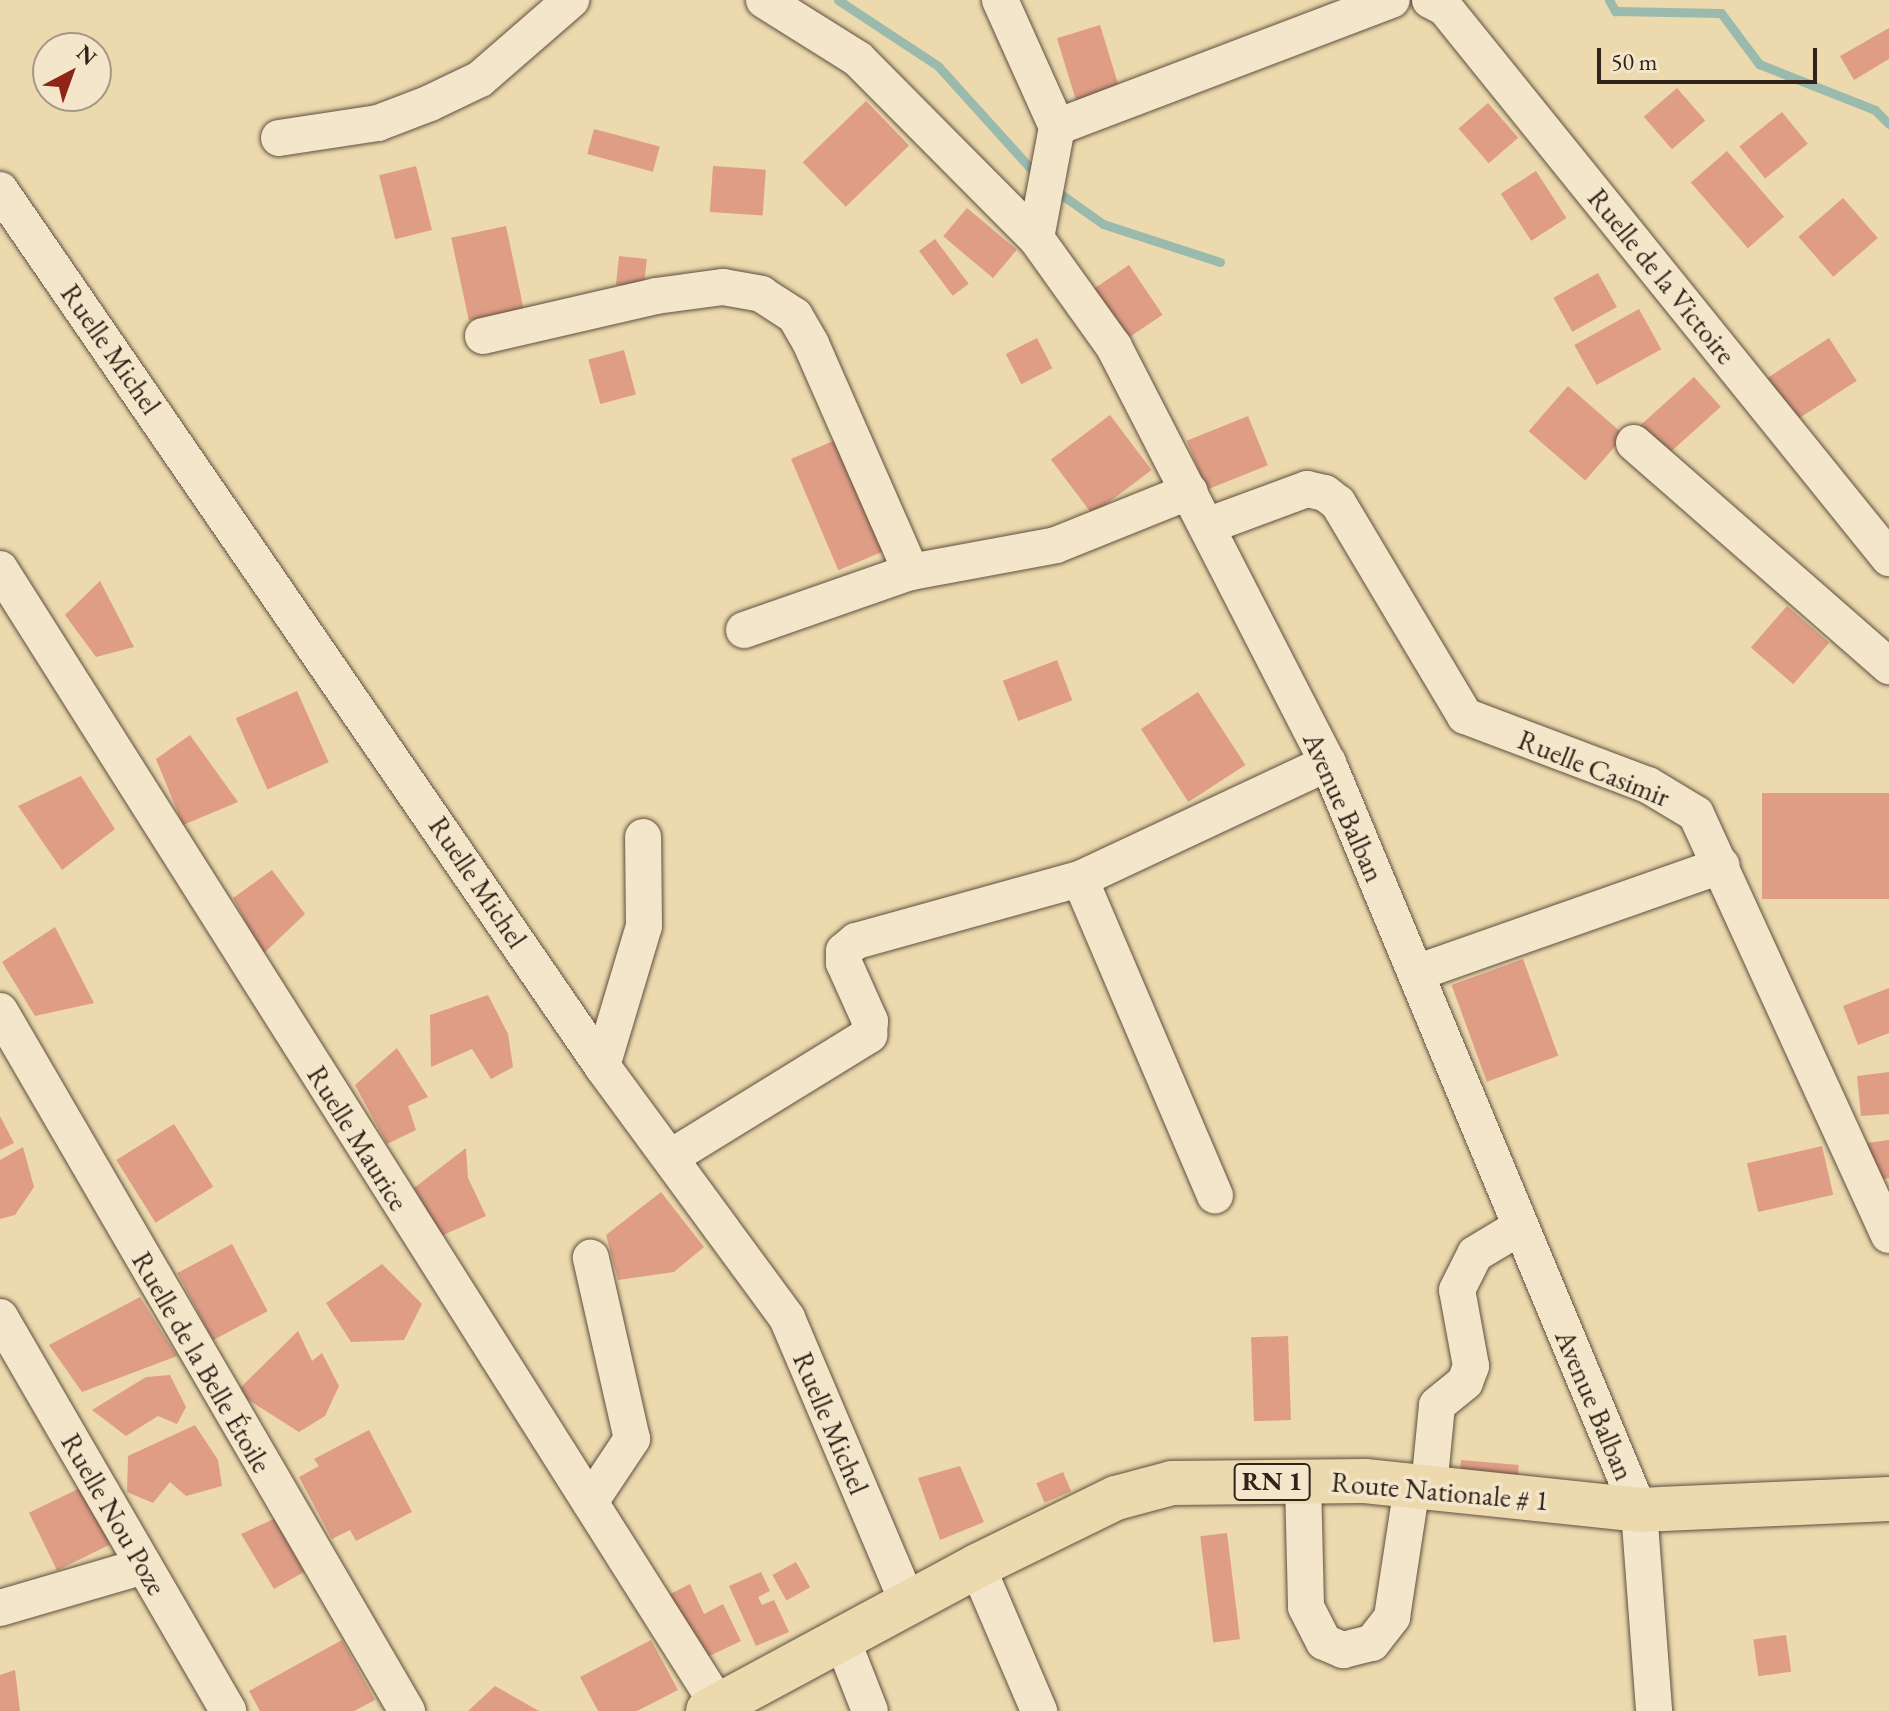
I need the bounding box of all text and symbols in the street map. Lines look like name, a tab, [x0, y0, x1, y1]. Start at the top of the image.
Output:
north arrow	[32, 32, 112, 112]
scale bar	[1601, 32, 1821, 82]
text: N	[71, 38, 103, 72]
text: 50 m	[1611, 46, 1658, 77]
street label: Ruelle de la Victoire	[1581, 181, 1743, 371]
street label: Ruelle Michel	[54, 277, 168, 421]
street label: Ruelle Casimir	[1513, 722, 1675, 814]
street label: Avenue Balban	[1296, 727, 1392, 887]
street label: Ruelle Michel	[422, 810, 534, 954]
street label: Ruelle Maurice	[300, 1059, 416, 1217]
street label: Ruelle de la Belle Étoile	[125, 1246, 279, 1478]
street label: Avenue Balban	[1548, 1325, 1642, 1485]
street label: Ruelle Michel	[786, 1347, 876, 1499]
street label: Ruelle Nou Poze	[54, 1427, 174, 1601]
road number: RN 1	[1232, 1460, 1312, 1504]
street label: Route Nationale # 1	[1330, 1465, 1550, 1517]

